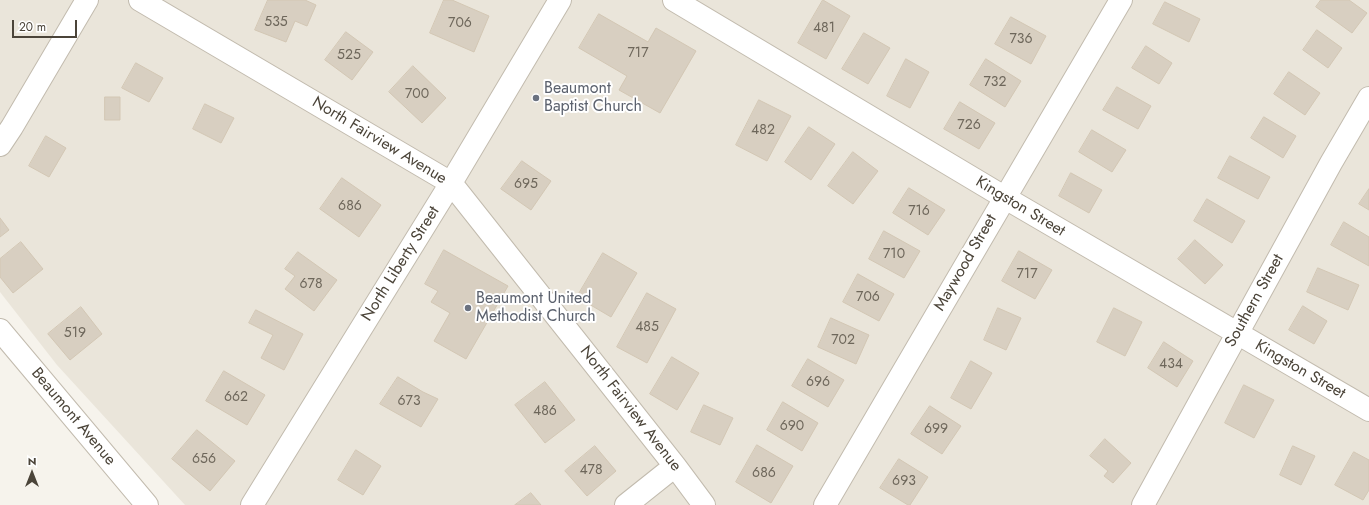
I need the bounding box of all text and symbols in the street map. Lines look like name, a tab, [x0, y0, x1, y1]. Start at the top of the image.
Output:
scale bar	[14, 12, 79, 38]
house number: 535	[264, 15, 288, 31]
house number: 706	[448, 16, 472, 32]
text: 20 m	[19, 18, 46, 36]
house number: 481	[813, 21, 835, 37]
house number: 736	[1009, 32, 1033, 48]
house number: 717	[628, 46, 648, 62]
house number: 525	[337, 48, 361, 64]
house number: 732	[984, 75, 1006, 91]
place label: Beaumont Baptist Church	[544, 79, 642, 117]
house number: 700	[405, 87, 429, 103]
street label: North Fairview Avenue	[308, 93, 450, 189]
marker: Beaumont Baptist Church	[531, 93, 541, 103]
house number: 726	[957, 118, 981, 134]
house number: 482	[751, 123, 775, 139]
street label: Kingston Street	[972, 173, 1068, 241]
house number: 695	[514, 177, 538, 193]
house number: 686	[338, 199, 362, 215]
street label: North Liberty Street	[358, 203, 444, 325]
house number: 716	[908, 204, 930, 220]
street label: Maywood Street	[931, 211, 1001, 315]
house number: 710	[883, 247, 905, 263]
street label: Southern Street	[1222, 251, 1288, 351]
house number: 717	[1017, 267, 1037, 283]
house number: 678	[299, 277, 323, 293]
place label: Beaumont United Methodist Church	[476, 289, 596, 327]
house number: 706	[856, 290, 880, 306]
marker: Beaumont United Methodist Church	[463, 303, 473, 313]
house number: 485	[635, 320, 659, 336]
house number: 519	[64, 326, 86, 342]
house number: 702	[831, 333, 855, 349]
street label: Kingston Street	[1251, 336, 1349, 404]
street label: North Fairview Avenue	[575, 343, 685, 475]
house number: 434	[1159, 357, 1183, 373]
street label: Beaumont Avenue	[27, 364, 119, 470]
house number: 696	[806, 375, 830, 391]
house number: 662	[224, 390, 248, 406]
house number: 673	[397, 394, 421, 410]
house number: 486	[533, 404, 557, 420]
house number: 690	[780, 419, 804, 435]
house number: 699	[924, 422, 948, 438]
house number: 656	[192, 452, 216, 468]
north arrow	[12, 453, 52, 493]
text: N	[28, 453, 36, 469]
house number: 478	[579, 463, 603, 479]
house number: 686	[752, 466, 776, 482]
house number: 693	[892, 474, 916, 490]

